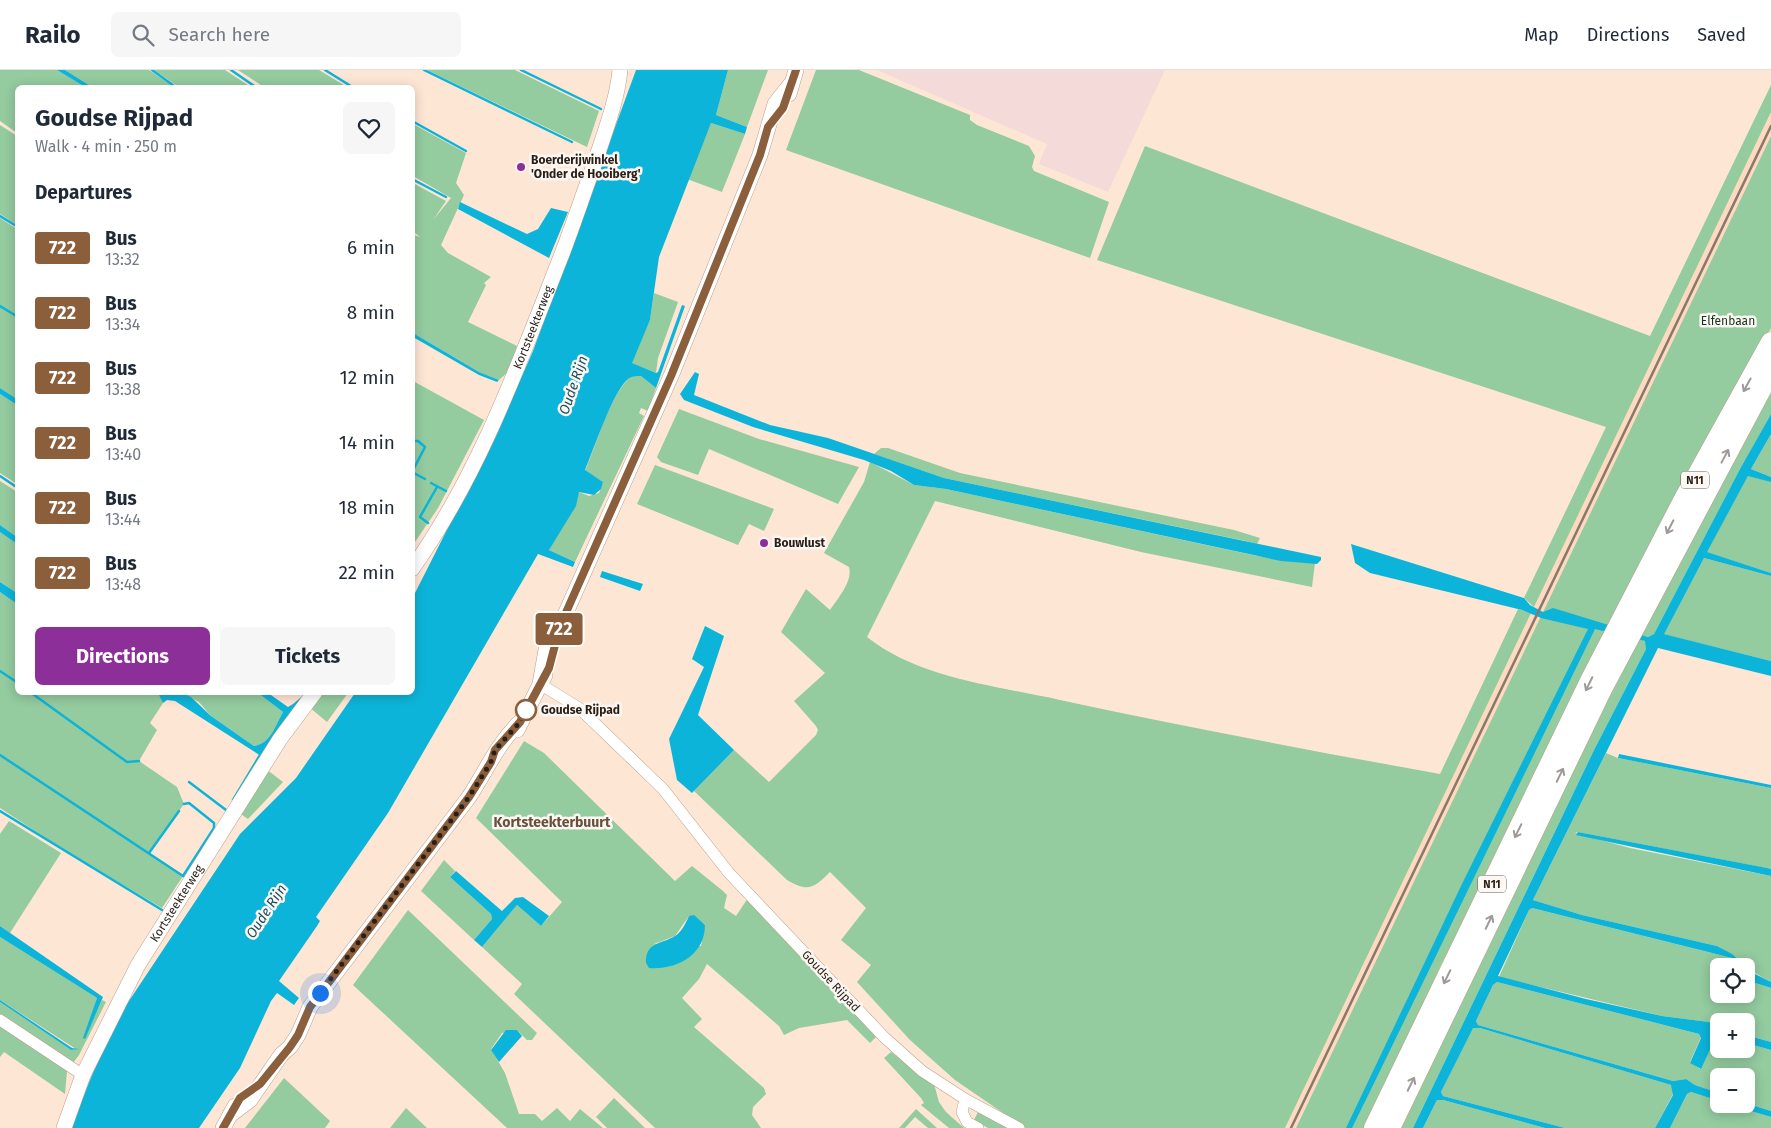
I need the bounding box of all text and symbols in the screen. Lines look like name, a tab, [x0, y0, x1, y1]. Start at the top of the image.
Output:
search box	[111, 12, 461, 57]
text: Railo	[25, 21, 81, 49]
icon: search	[129, 21, 157, 49]
text: Search here	[169, 23, 270, 46]
text: Map	[1524, 24, 1559, 46]
text: Directions	[1587, 24, 1669, 46]
text: Saved	[1697, 24, 1746, 46]
button: heart	[343, 102, 395, 154]
text: Goudse Rijpad	[35, 104, 193, 132]
text: Walk · 4 min · 250 m	[35, 137, 177, 156]
place label: Boerderijwinkel 'Onder de Hooiberg'	[531, 153, 641, 181]
marker: Boerderijwinkel 'Onder de Hooiberg'	[515, 161, 527, 173]
text: Departures	[35, 181, 132, 204]
text: Bus	[105, 227, 137, 250]
text: 6 min	[347, 236, 395, 259]
text: 722	[49, 237, 76, 259]
text: 13:32	[105, 250, 140, 269]
street label: Kortsteekterweg	[510, 283, 556, 371]
text: Bus	[105, 292, 137, 315]
text: 8 min	[347, 301, 395, 324]
text: 722	[49, 302, 76, 324]
park label: Elfenbaan	[1701, 314, 1755, 328]
text: 13:34	[105, 315, 140, 334]
water label: Oude Rijn	[555, 354, 591, 417]
text: Bus	[105, 357, 137, 380]
text: 12 min	[340, 366, 395, 389]
text: 722	[49, 367, 76, 389]
one-way arrow	[1742, 377, 1752, 391]
text: 13:38	[105, 380, 141, 399]
text: Bus	[105, 422, 137, 445]
text: 14 min	[339, 431, 395, 454]
text: 722	[49, 432, 76, 454]
text: 13:40	[105, 445, 141, 464]
one-way arrow	[1720, 449, 1730, 464]
road number: N11	[1681, 472, 1709, 488]
text: Bus	[105, 487, 137, 510]
text: 18 min	[338, 496, 395, 519]
text: 722	[49, 497, 76, 519]
text: 13:44	[105, 510, 141, 529]
one-way arrow	[1665, 520, 1675, 535]
place label: Bouwlust	[774, 536, 825, 550]
marker: Bouwlust	[758, 537, 770, 549]
text: Bus	[105, 552, 137, 575]
text: 22 min	[338, 561, 395, 584]
text: 722	[49, 562, 76, 584]
text: 13:48	[105, 575, 141, 594]
line badge: 722	[530, 613, 588, 645]
text: 722	[546, 618, 572, 640]
button: Directions	[35, 627, 210, 685]
button: Tickets	[220, 627, 395, 685]
one-way arrow	[1583, 677, 1593, 692]
marker: Goudse Rijpad	[515, 699, 537, 721]
place label: Goudse Rijpad	[541, 703, 620, 717]
one-way arrow	[1555, 768, 1565, 783]
district label: Kortsteekterbuurt	[494, 814, 611, 831]
one-way arrow	[1512, 823, 1522, 838]
street label: Kortsteekterweg	[147, 862, 207, 945]
road number: N11	[1478, 876, 1506, 892]
water label: Oude Rijn	[243, 881, 290, 942]
one-way arrow	[1485, 915, 1494, 930]
street label: Goudse Rijpad	[799, 947, 863, 1015]
map controls	[1710, 958, 1755, 1113]
button: locate	[1710, 958, 1755, 1003]
one-way arrow	[1442, 969, 1451, 984]
your location	[308, 981, 333, 1006]
button: +	[1710, 1013, 1755, 1058]
button: −	[1710, 1068, 1755, 1113]
one-way arrow	[1407, 1077, 1416, 1092]

